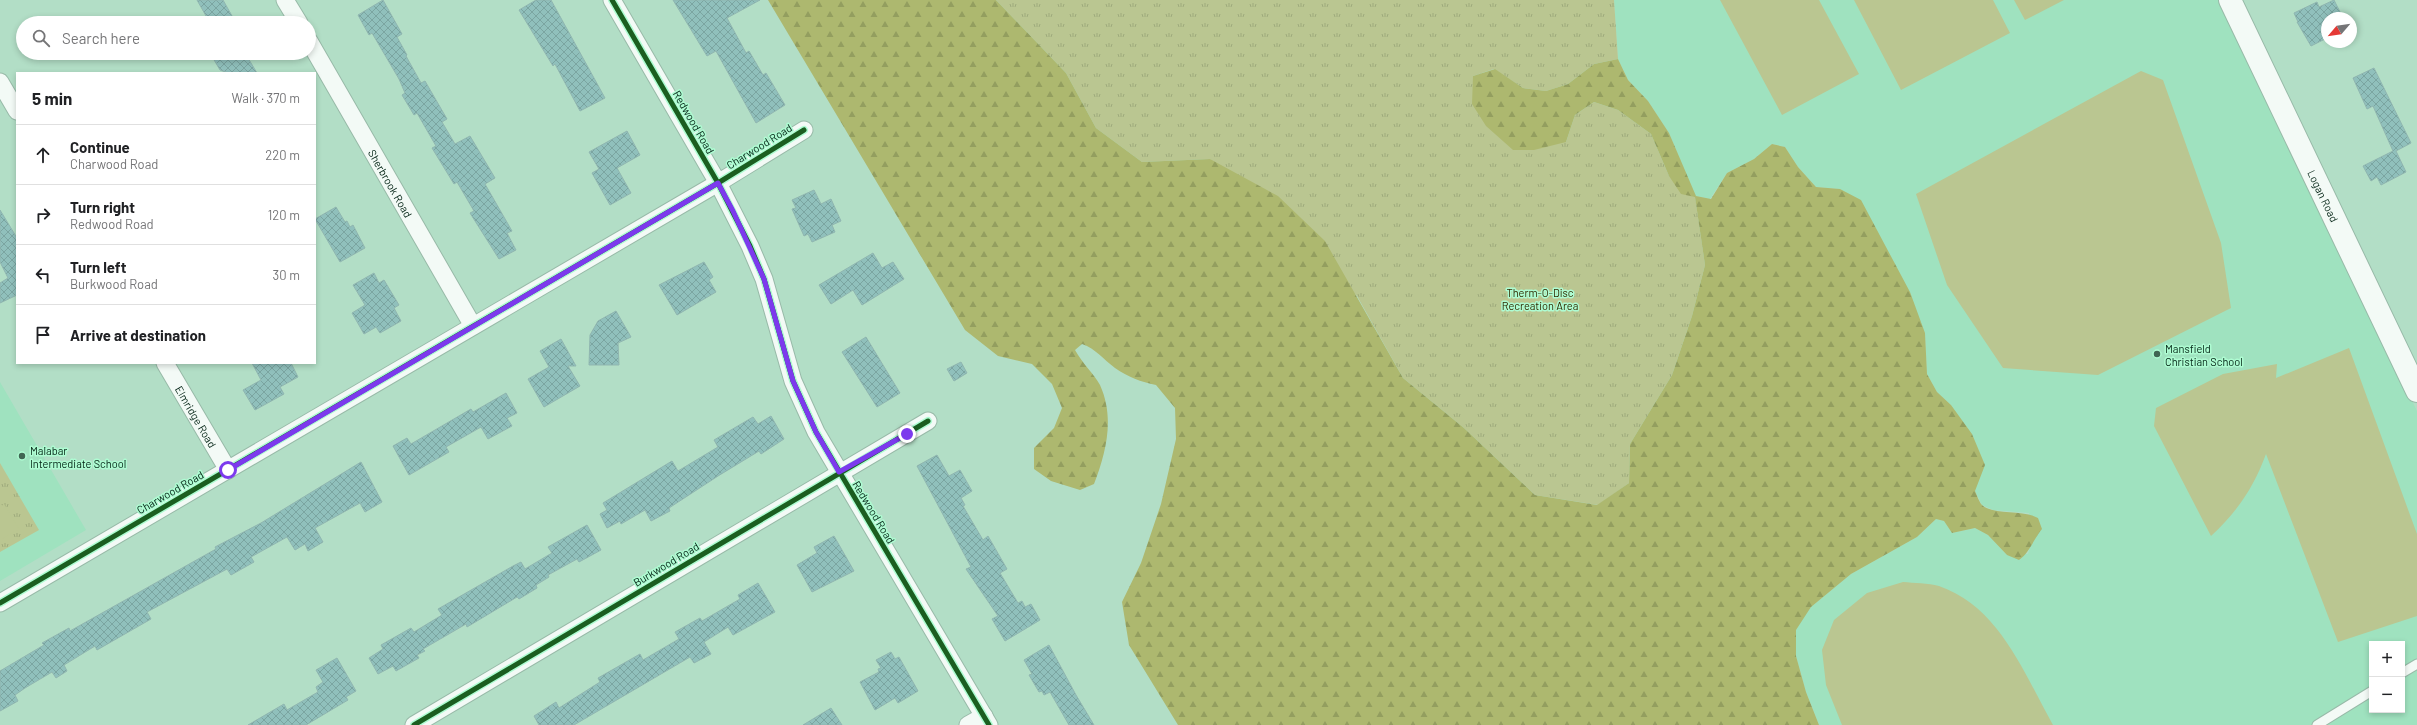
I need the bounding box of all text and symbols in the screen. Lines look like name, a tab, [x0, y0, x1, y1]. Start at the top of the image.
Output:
north arrow	[2321, 12, 2357, 48]
search box	[16, 16, 316, 60]
icon: search	[30, 27, 52, 49]
text: Search here	[62, 29, 140, 47]
text: 5 min	[32, 88, 72, 108]
street label: Redwood Road	[671, 88, 717, 156]
text: Walk · 370 m	[232, 90, 300, 106]
street label: Charwood Road	[724, 121, 794, 171]
text: Continue	[70, 138, 130, 156]
icon: ahead	[32, 144, 54, 166]
text: 220 m	[265, 147, 300, 163]
street label: Sherbrook Road	[366, 147, 415, 219]
text: Charwood Road	[70, 156, 158, 172]
street label: Logan Road	[2306, 168, 2342, 224]
text: Turn right	[70, 198, 135, 216]
icon: right	[32, 204, 54, 226]
text: 120 m	[268, 207, 300, 223]
text: Redwood Road	[70, 216, 154, 232]
text: Turn left	[70, 258, 126, 276]
icon: left	[32, 264, 54, 286]
text: 30 m	[273, 267, 300, 283]
text: Burkwood Road	[70, 276, 158, 292]
park label: Therm-O-Disc Recreation Area	[1502, 286, 1578, 312]
icon: arrive	[32, 324, 54, 346]
text: Arrive at destination	[70, 326, 206, 344]
place label: Mansfield Christian School	[2165, 342, 2243, 368]
marker: Mansfield Christian School	[2152, 349, 2162, 359]
street label: Elmridge Road	[173, 383, 220, 450]
route end	[898, 425, 916, 443]
place label: Malabar Intermediate School	[30, 444, 126, 470]
marker: Malabar Intermediate School	[17, 451, 27, 461]
route start	[219, 461, 237, 479]
street label: Charwood Road	[134, 468, 206, 516]
street label: Redwood Road	[850, 478, 898, 546]
street label: Burkwood Road	[631, 539, 701, 589]
map controls	[2369, 641, 2405, 713]
button: +	[2369, 641, 2405, 677]
button: −	[2369, 677, 2405, 713]

